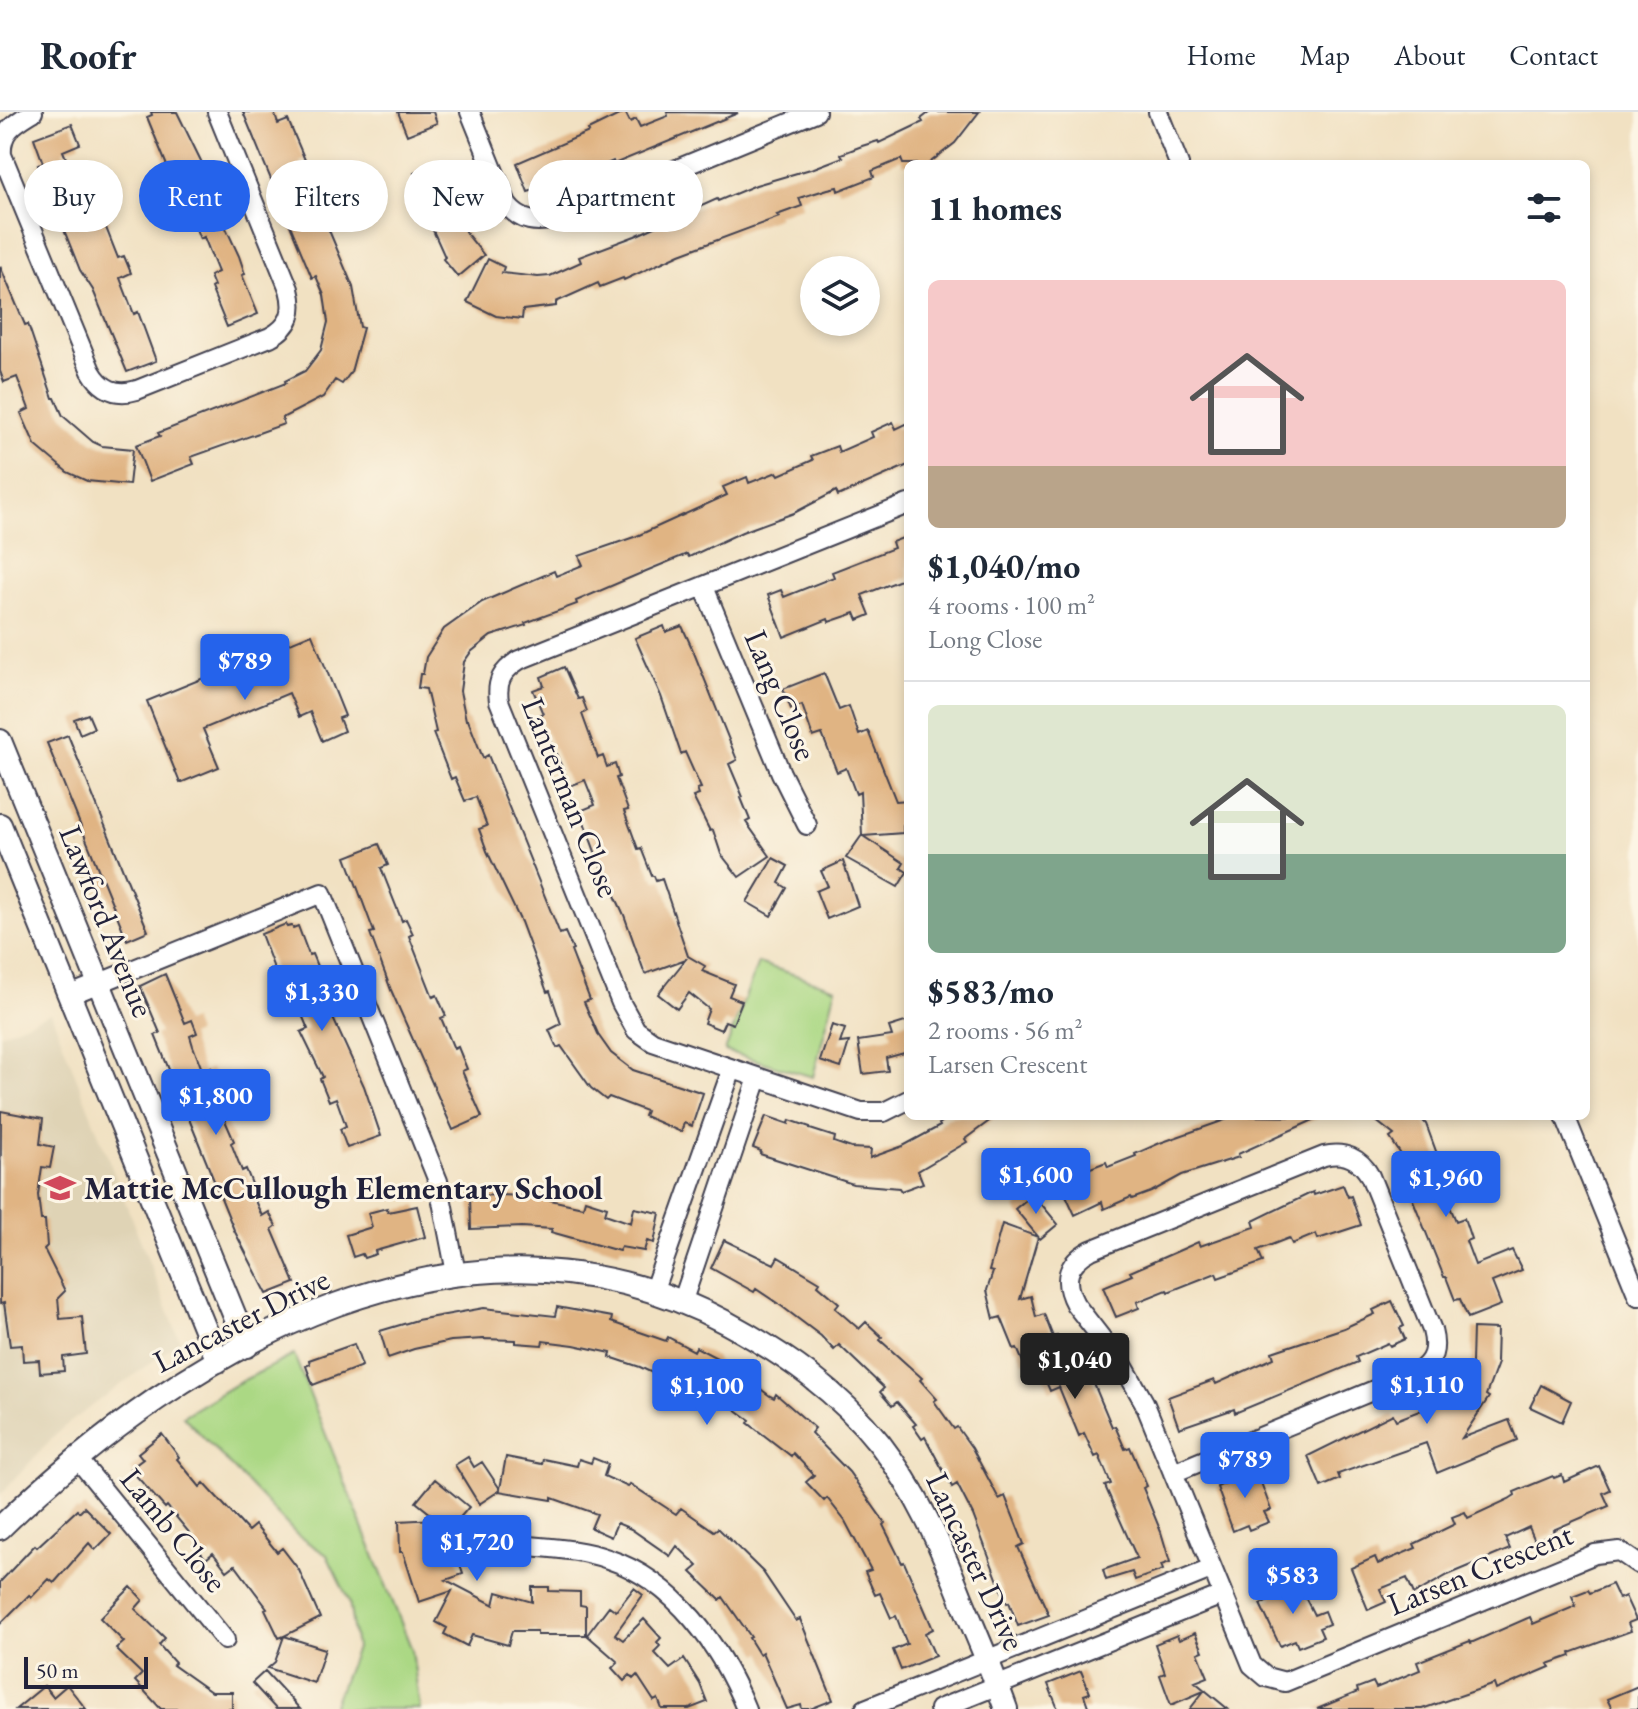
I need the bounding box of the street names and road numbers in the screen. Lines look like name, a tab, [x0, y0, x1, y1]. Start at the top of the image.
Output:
street label: Lang Close	[735, 623, 827, 767]
street label: Lanterman Close	[512, 691, 630, 903]
street label: Lawford Avenue	[49, 819, 165, 1023]
street label: Lancaster Drive	[146, 1258, 336, 1382]
street label: Lamb Close	[111, 1459, 237, 1601]
street label: Lancaster Drive	[916, 1465, 1036, 1657]
street label: Larsen Crescent	[1381, 1513, 1579, 1625]

